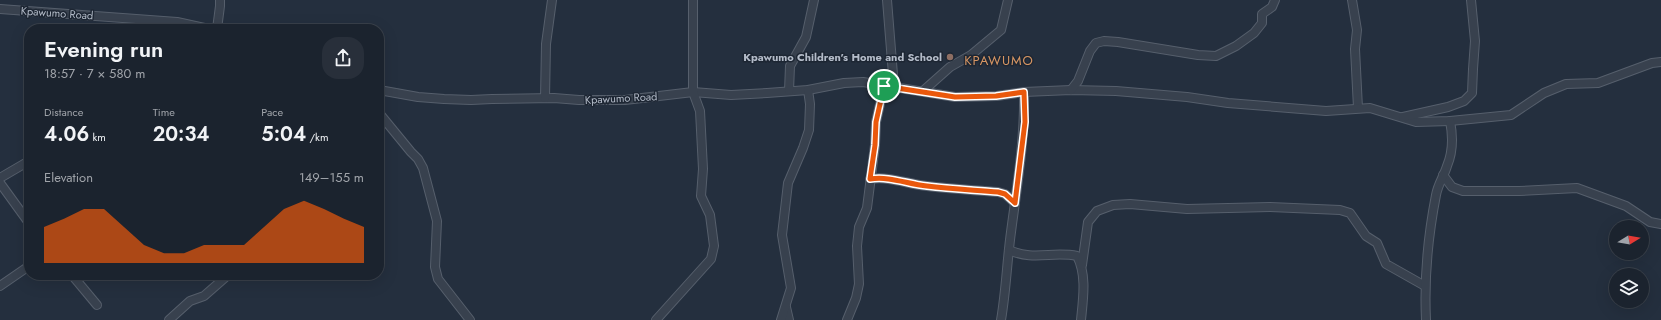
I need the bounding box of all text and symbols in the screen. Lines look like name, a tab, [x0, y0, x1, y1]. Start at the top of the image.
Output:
street label: Kpawumo Road	[20, 2, 94, 24]
text: Evening run	[44, 33, 163, 65]
button: share	[322, 37, 364, 79]
place label: Kpawumo Children’s Home and School	[743, 49, 942, 65]
district label: KPAWUMO	[964, 51, 1034, 70]
marker: Kpawumo Children’s Home and School	[945, 52, 955, 62]
text: 18:57 · 7 × 580 m	[44, 64, 145, 83]
pin	[867, 69, 901, 103]
icon: arrive	[873, 75, 895, 97]
street label: Kpawumo Road	[584, 88, 658, 108]
text: Distance	[44, 104, 83, 120]
text: Time	[153, 104, 175, 120]
text: Pace	[261, 104, 283, 120]
text: 4.06	[44, 120, 89, 149]
text: 20:34	[153, 120, 210, 149]
text: 5:04	[261, 120, 306, 149]
text: km	[89, 129, 106, 145]
text: /km	[306, 129, 329, 145]
text: Elevation	[44, 168, 93, 187]
text: 149–155 m	[299, 168, 364, 187]
north arrow	[1609, 220, 1649, 260]
map controls	[1609, 220, 1649, 308]
button: layers	[1609, 268, 1649, 308]

